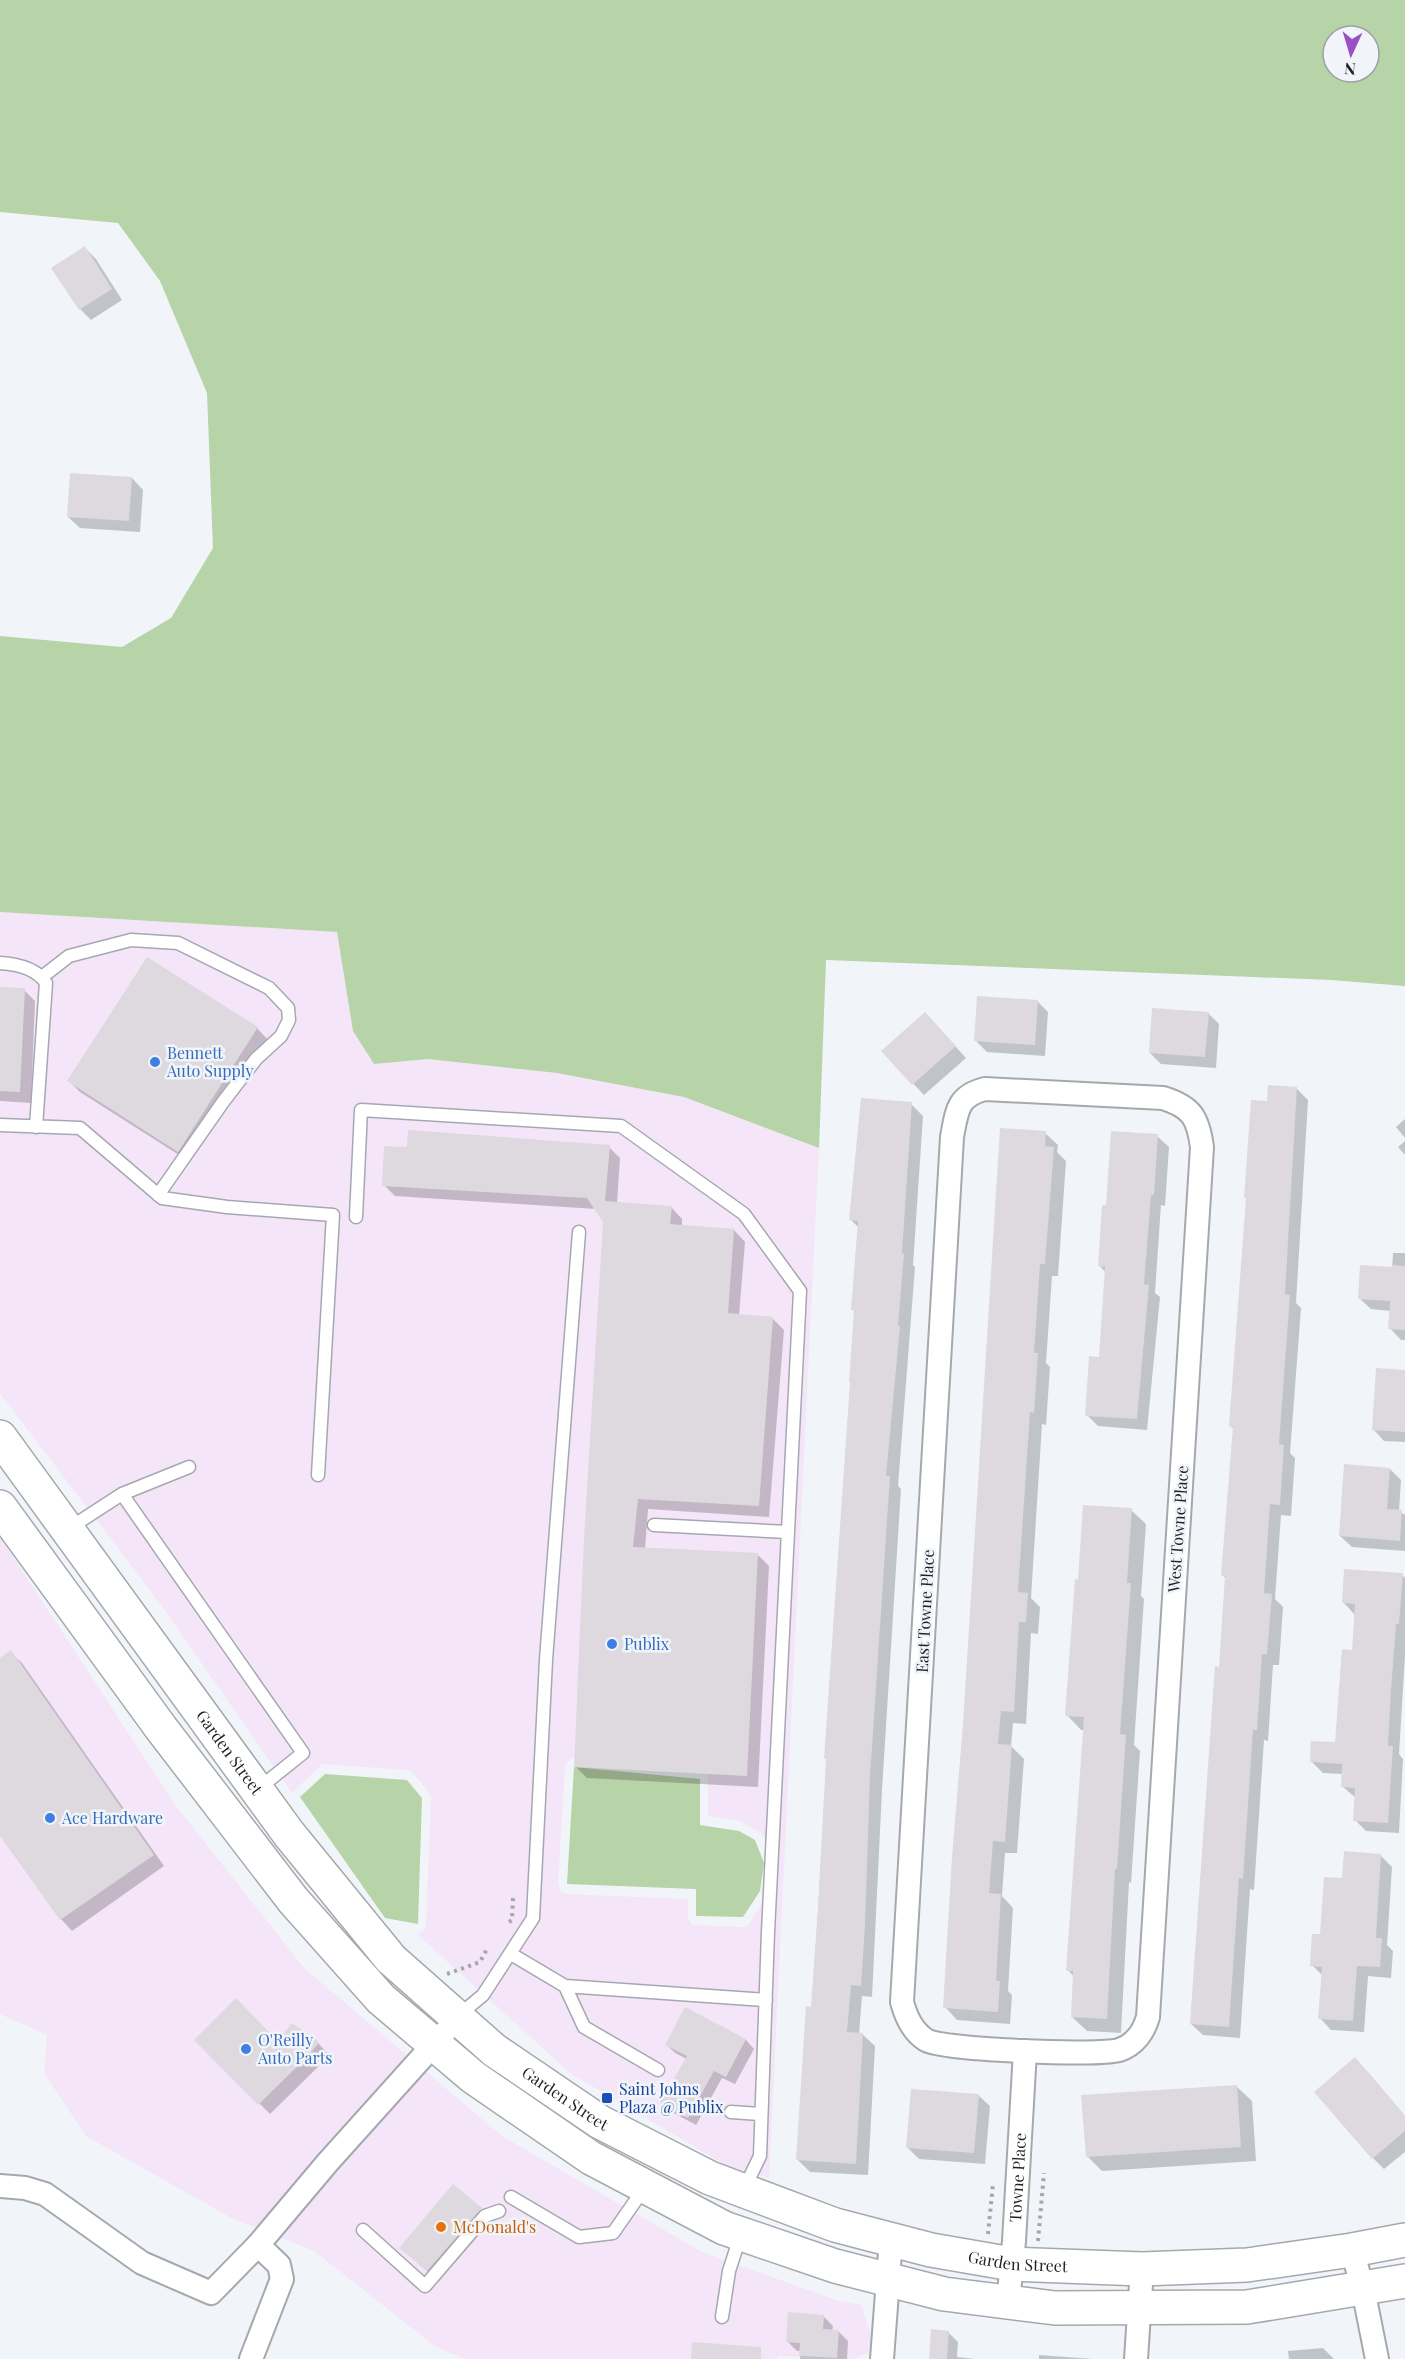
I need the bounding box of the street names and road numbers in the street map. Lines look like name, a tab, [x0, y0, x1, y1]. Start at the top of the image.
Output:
street label: West Towne Place	[1163, 1465, 1192, 1594]
street label: East Towne Place	[911, 1549, 938, 1673]
street label: Garden Street	[192, 1705, 268, 1799]
street label: Garden Street	[518, 2061, 612, 2135]
street label: Towne Place	[1004, 2132, 1030, 2223]
street label: Garden Street	[967, 2246, 1068, 2276]

